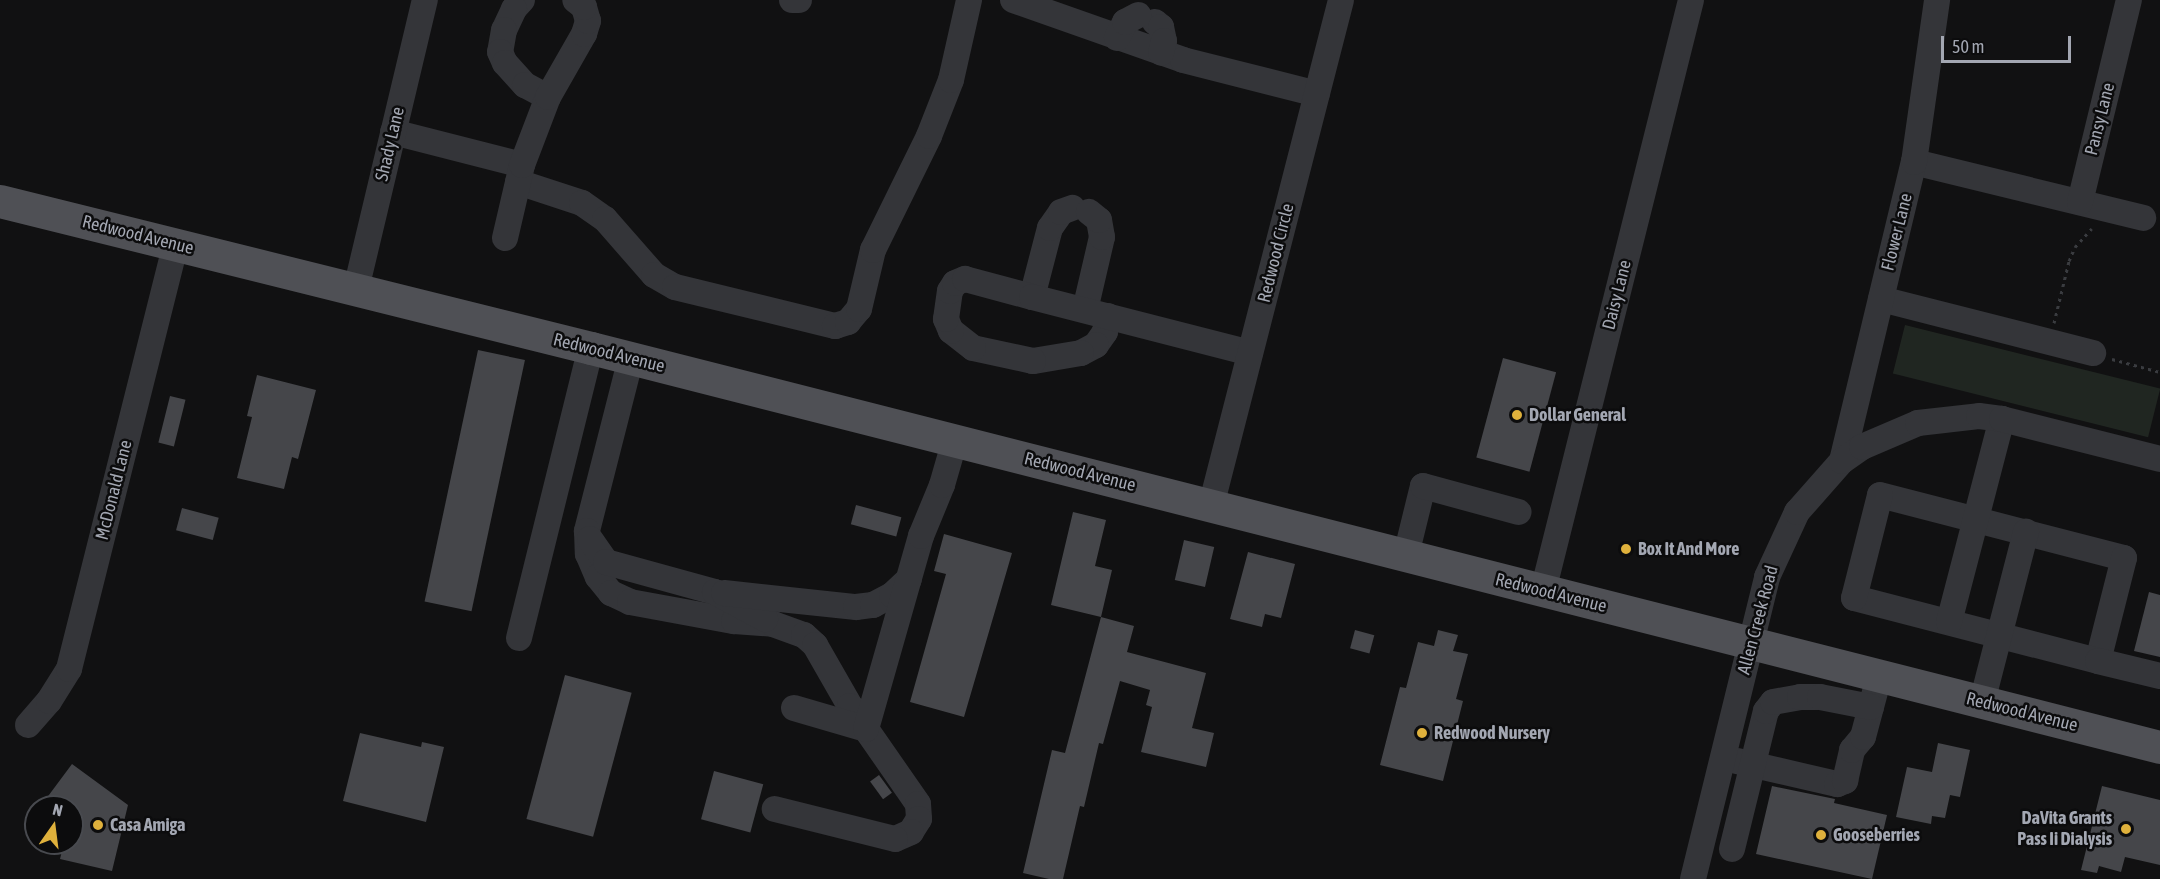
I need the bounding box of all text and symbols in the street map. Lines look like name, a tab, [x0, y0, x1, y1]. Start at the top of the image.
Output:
scale bar	[1944, 24, 2074, 62]
text: 50 m	[1952, 36, 1984, 57]
street label: Pansy Lane	[2081, 80, 2119, 158]
street label: Shady Lane	[371, 105, 409, 183]
street label: Flower Lane	[1877, 191, 1917, 273]
street label: Redwood Circle	[1253, 201, 1299, 305]
street label: Redwood Avenue	[80, 211, 196, 259]
street label: Daisy Lane	[1598, 258, 1636, 332]
street label: Redwood Avenue	[551, 329, 667, 377]
place label: Dollar General	[1529, 404, 1626, 426]
marker: Dollar General	[1510, 408, 1524, 422]
street label: McDonald Lane	[91, 438, 137, 542]
street label: Redwood Avenue	[1022, 448, 1138, 496]
place label: Box It And More	[1638, 538, 1739, 560]
marker: Box It And More	[1619, 542, 1633, 556]
street label: Allen Creek Road	[1733, 563, 1783, 677]
street label: Redwood Avenue	[1493, 569, 1609, 617]
street label: Redwood Avenue	[1964, 688, 2080, 736]
place label: Redwood Nursery	[1434, 722, 1550, 744]
marker: Redwood Nursery	[1415, 726, 1429, 740]
north arrow	[24, 795, 84, 855]
text: N	[51, 800, 65, 819]
place label: DaVita Grants Pass Ii Dialysis	[2017, 808, 2112, 850]
place label: Casa Amiga	[110, 814, 185, 836]
marker: Casa Amiga	[91, 818, 105, 832]
marker: DaVita Grants Pass Ii Dialysis	[2117, 820, 2135, 838]
place label: Gooseberries	[1833, 824, 1920, 846]
marker: Gooseberries	[1814, 828, 1828, 842]

